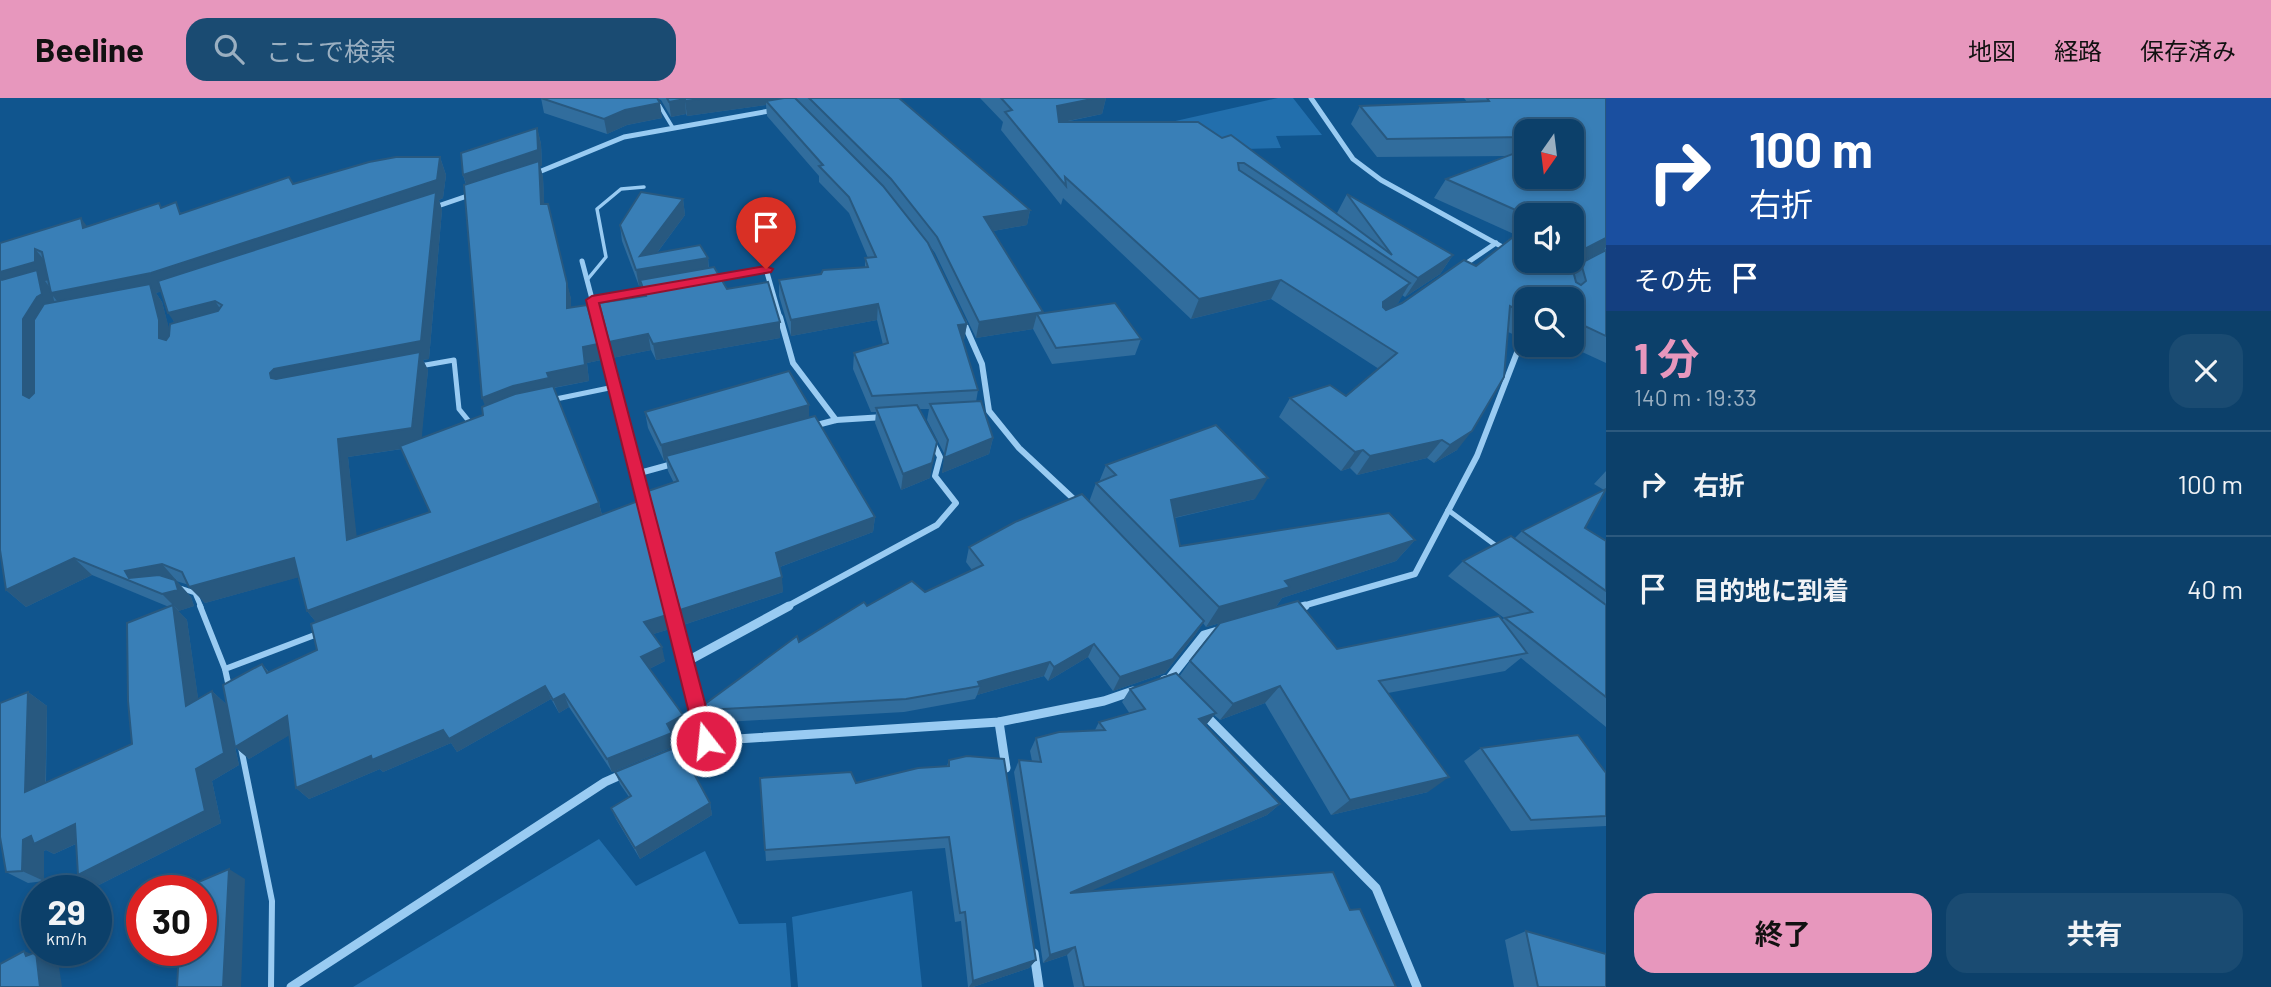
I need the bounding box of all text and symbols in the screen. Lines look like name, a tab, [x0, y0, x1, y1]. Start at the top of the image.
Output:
search box	[186, 18, 676, 81]
text: Beeline	[35, 29, 144, 69]
icon: search	[210, 30, 248, 68]
text: ここで検索	[266, 35, 396, 66]
text: 地図	[1968, 36, 2016, 65]
text: 経路	[2054, 36, 2102, 65]
text: 保存済み	[2140, 36, 2236, 65]
north arrow	[1514, 119, 1584, 189]
map controls	[1514, 119, 1584, 357]
text: 100 m	[1749, 119, 1873, 178]
icon: right	[1634, 126, 1725, 217]
text: 右折	[1749, 184, 1813, 222]
pin	[736, 197, 796, 269]
button: sound	[1514, 203, 1584, 273]
icon: arrive	[747, 208, 785, 246]
icon: arrive	[1726, 259, 1764, 297]
text: その先	[1634, 264, 1712, 295]
button: search	[1514, 287, 1584, 357]
text: 1 分	[1634, 332, 1699, 382]
button: close	[2169, 334, 2243, 408]
text: 140 m · 19:33	[1634, 383, 1757, 411]
icon: right	[1634, 465, 1672, 503]
text: 100 m	[2178, 468, 2243, 499]
text: 右折	[1693, 469, 1745, 500]
icon: arrive	[1634, 570, 1672, 608]
text: 40 m	[2187, 573, 2243, 604]
text: 目的地に到着	[1693, 574, 1849, 605]
position arrow	[669, 704, 743, 778]
speed limit sign: 30	[126, 875, 217, 966]
text: 29	[47, 890, 86, 932]
button: 終了	[1634, 893, 1932, 973]
button: 共有	[1946, 893, 2243, 973]
text: km/h	[46, 927, 87, 949]

